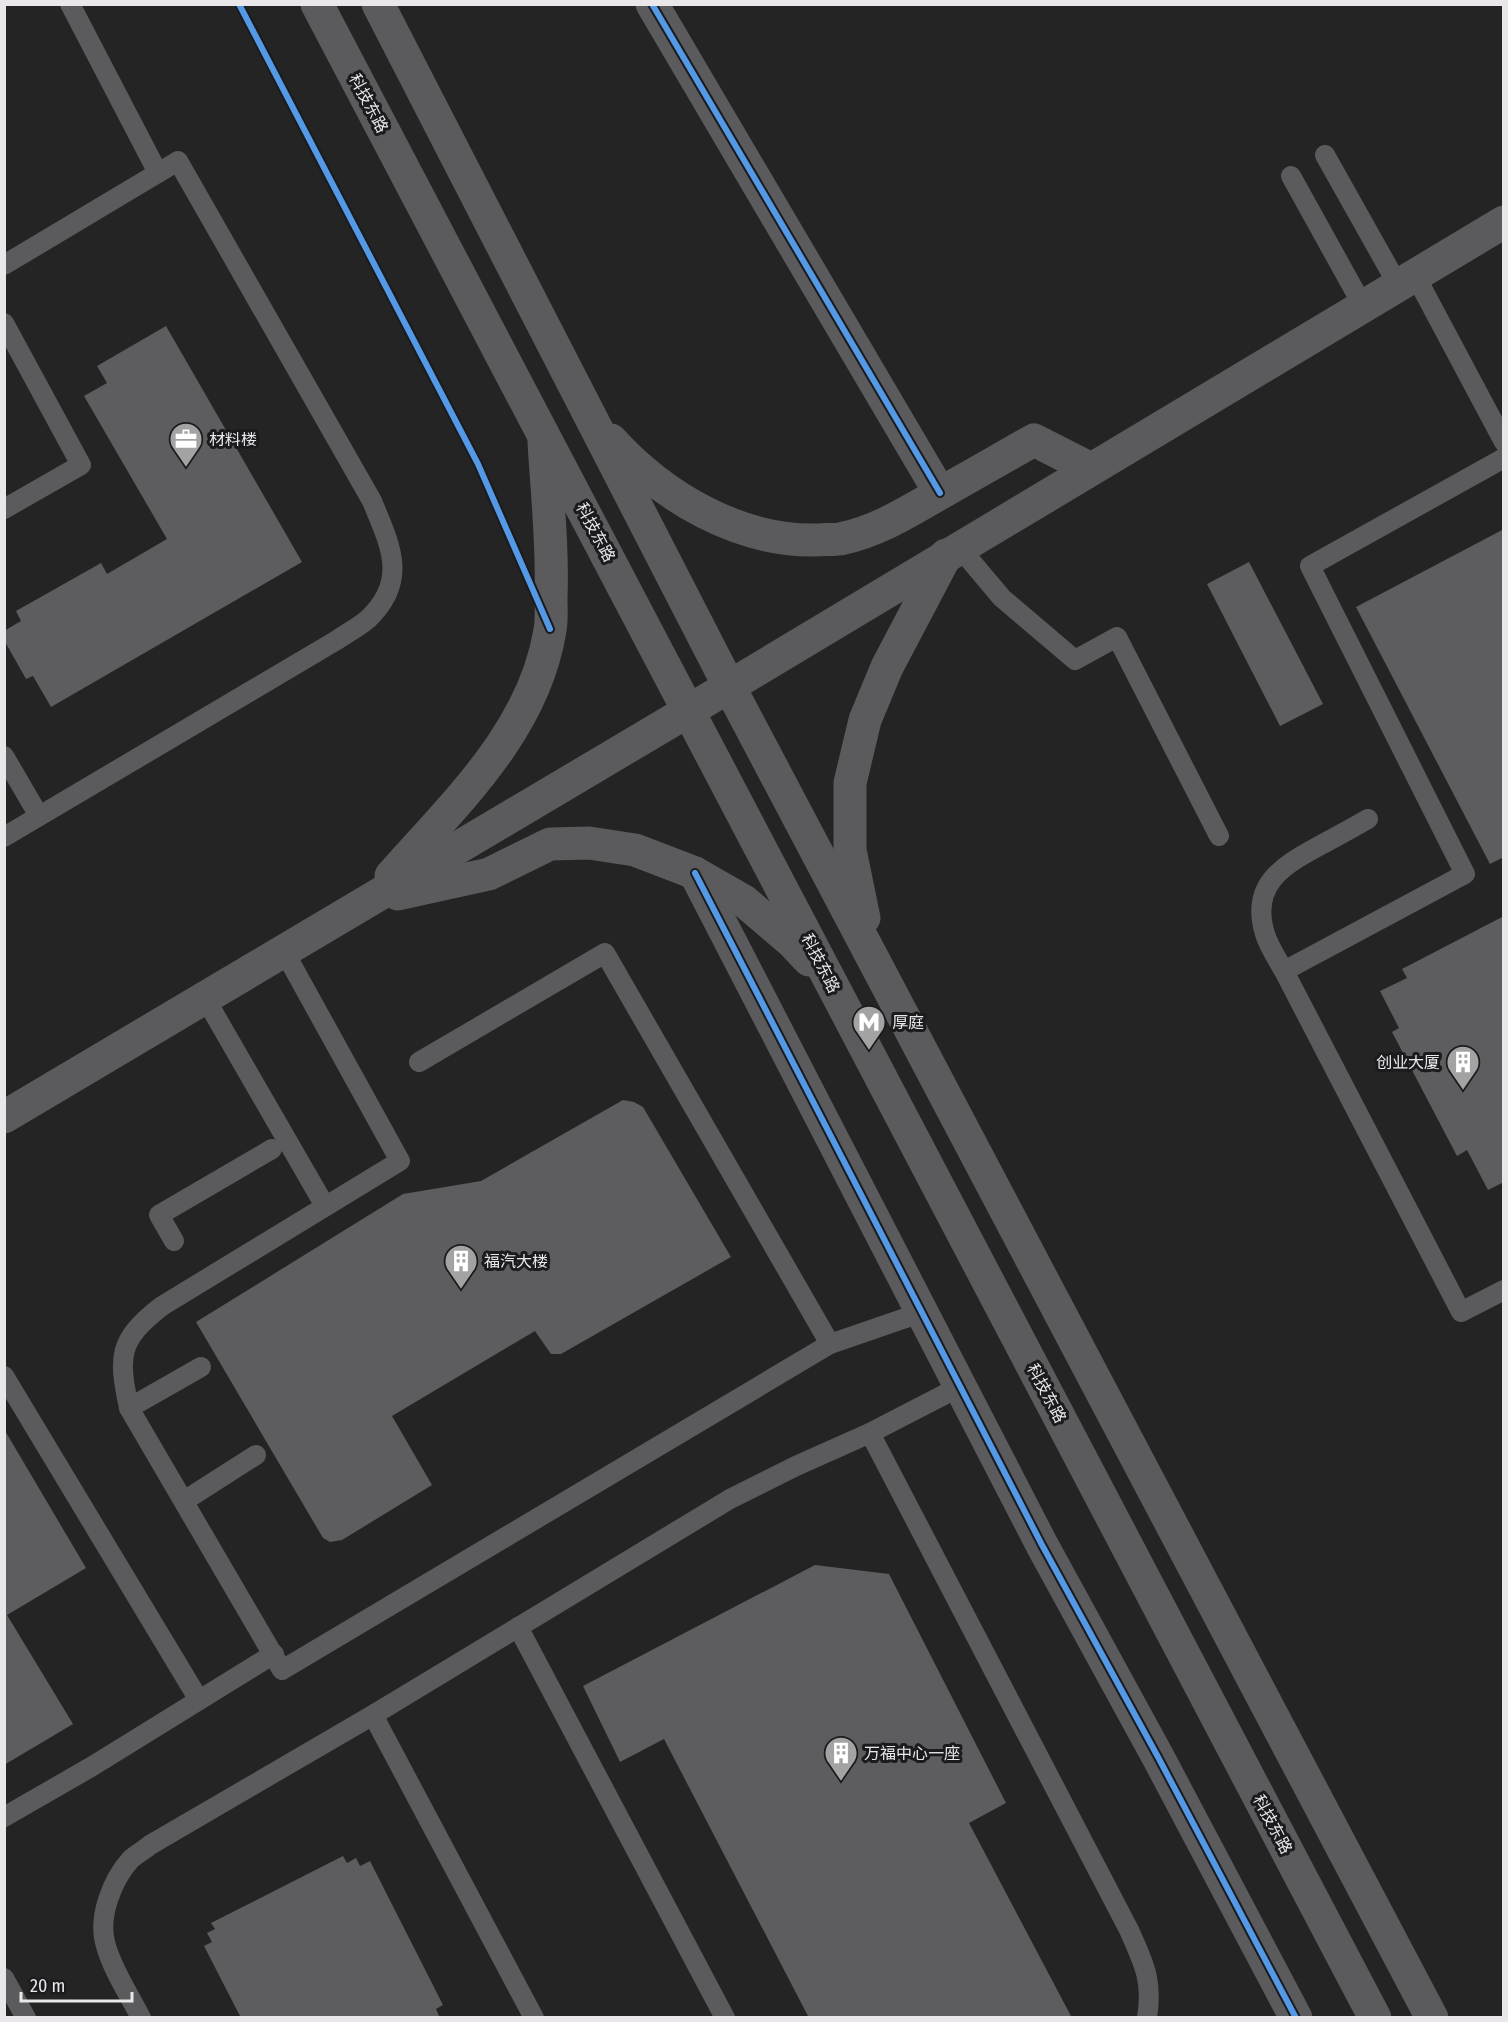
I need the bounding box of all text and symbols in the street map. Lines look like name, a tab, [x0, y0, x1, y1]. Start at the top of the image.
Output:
street label: 科技东路	[345, 71, 392, 136]
office icon: 材料楼	[168, 421, 204, 468]
place label: 材料楼	[209, 430, 257, 449]
street label: 科技东路	[572, 500, 619, 565]
street label: 科技东路	[798, 930, 844, 996]
metro station icon: 厚庭	[851, 1004, 887, 1051]
place label: 厚庭	[892, 1013, 924, 1032]
building icon: 创业大厦	[1445, 1044, 1481, 1091]
place label: 创业大厦	[1376, 1053, 1440, 1072]
building icon: 福汽大楼	[443, 1243, 479, 1290]
place label: 福汽大楼	[484, 1252, 548, 1271]
street label: 科技东路	[1023, 1361, 1070, 1426]
building icon: 万福中心一座	[823, 1735, 859, 1782]
place label: 万福中心一座	[864, 1744, 960, 1763]
street label: 科技东路	[1249, 1792, 1296, 1857]
scale bar	[21, 1965, 132, 2003]
text: 20 m	[30, 1975, 65, 1997]

